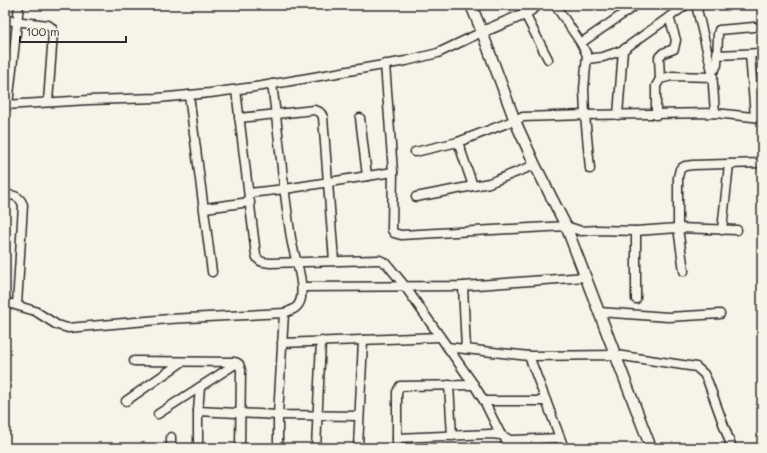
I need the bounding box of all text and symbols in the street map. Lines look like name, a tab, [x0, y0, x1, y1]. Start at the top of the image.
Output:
scale bar	[20, 18, 126, 44]
text: 100 m	[26, 23, 60, 39]

